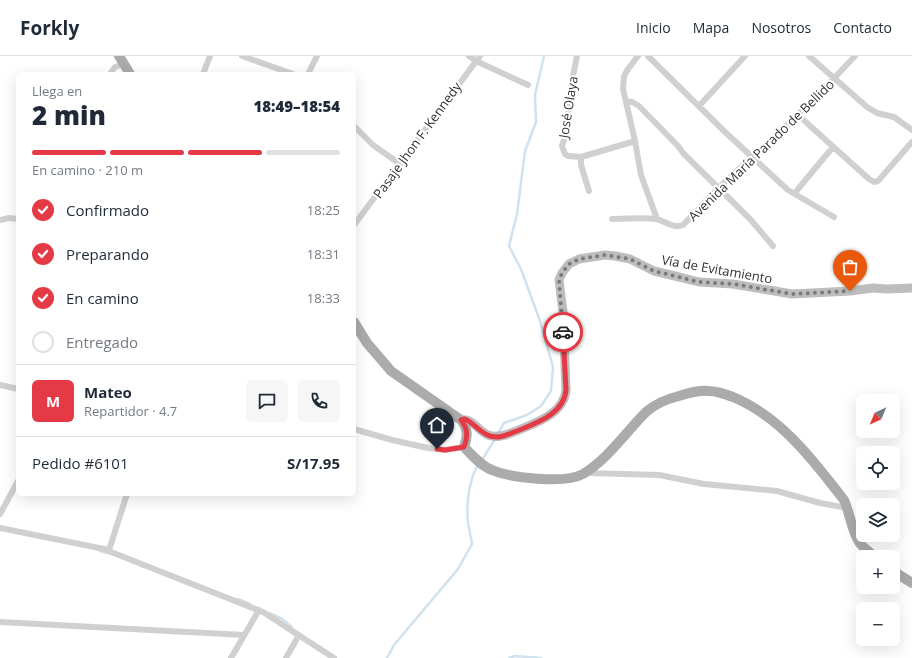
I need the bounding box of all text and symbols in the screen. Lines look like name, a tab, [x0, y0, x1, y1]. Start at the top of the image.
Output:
text: Forkly	[20, 15, 79, 41]
text: Inicio	[636, 18, 671, 37]
text: Mapa	[693, 18, 729, 37]
text: Nosotros	[751, 18, 811, 37]
text: Contacto	[833, 18, 892, 37]
street label: José Olaya	[554, 75, 582, 141]
street label: Avenida María Parado de Bellido	[684, 75, 838, 225]
street label: Pasaje Jhon F. Kennedy	[369, 78, 466, 202]
text: Llega en	[32, 82, 82, 100]
text: 18:49–18:54	[254, 96, 340, 116]
text: 2 min	[32, 97, 106, 133]
text: En camino · 210 m	[32, 161, 143, 179]
icon: check	[32, 199, 54, 221]
text: Confirmado	[66, 200, 149, 220]
text: 18:25	[307, 201, 340, 219]
icon: check	[32, 243, 54, 265]
text: Preparando	[66, 244, 149, 264]
text: 18:31	[307, 245, 340, 263]
street label: Vía de Evitamiento	[660, 250, 774, 288]
pin	[833, 250, 867, 291]
icon: bag	[839, 256, 861, 278]
icon: check	[32, 287, 54, 309]
text: En camino	[66, 288, 139, 308]
text: 18:33	[307, 289, 340, 307]
courier	[543, 312, 583, 352]
icon: car	[552, 321, 574, 343]
text: Entregado	[66, 332, 138, 352]
button: chat	[246, 380, 288, 422]
button: phone	[298, 380, 340, 422]
text: Mateo	[84, 382, 132, 402]
text: M	[46, 391, 60, 411]
north arrow	[856, 394, 900, 438]
map controls	[856, 394, 900, 646]
text: Repartidor · 4.7	[84, 402, 177, 420]
pin	[420, 408, 454, 449]
icon: home	[426, 414, 448, 436]
button: locate	[856, 446, 900, 490]
text: Pedido #6101	[32, 453, 129, 473]
text: S/17.95	[287, 453, 340, 473]
button: layers	[856, 498, 900, 542]
button: +	[856, 550, 900, 594]
button: −	[856, 602, 900, 646]

